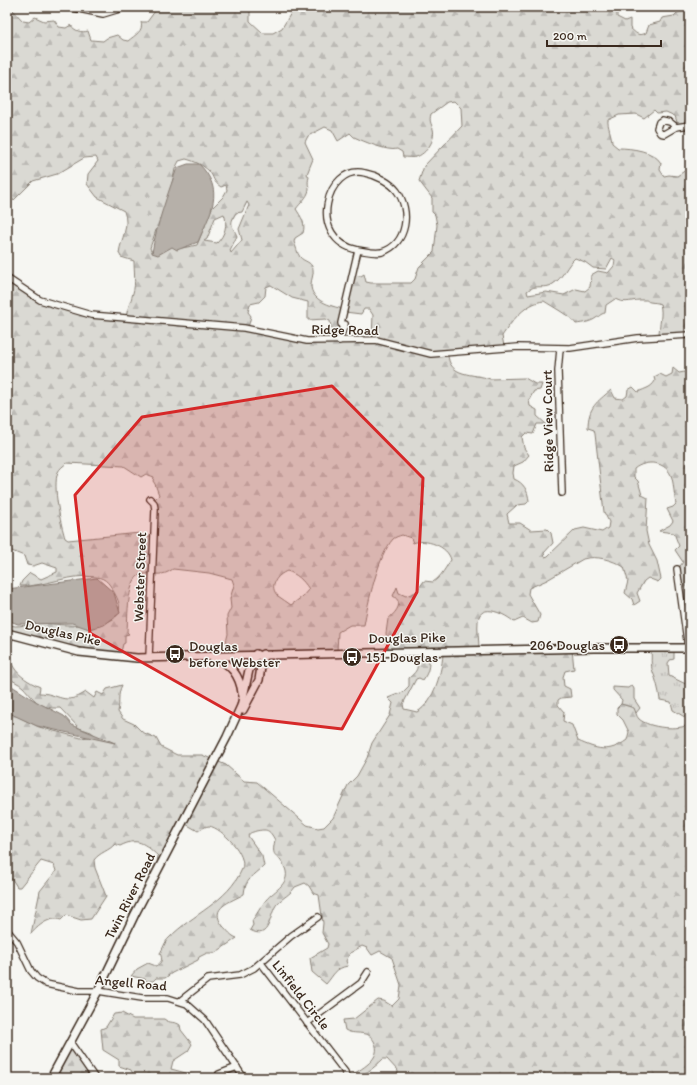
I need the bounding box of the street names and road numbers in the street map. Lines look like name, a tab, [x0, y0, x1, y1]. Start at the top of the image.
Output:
street label: Ridge Road	[311, 321, 379, 339]
street label: Ridge View Court	[539, 370, 557, 472]
street label: Webster Street	[130, 532, 150, 622]
street label: Douglas Pike	[23, 616, 103, 650]
street label: Douglas Pike	[368, 629, 446, 647]
street label: Twin River Road	[101, 850, 159, 942]
street label: Linfield Circle	[268, 957, 334, 1034]
street label: Angell Road	[94, 971, 168, 995]

